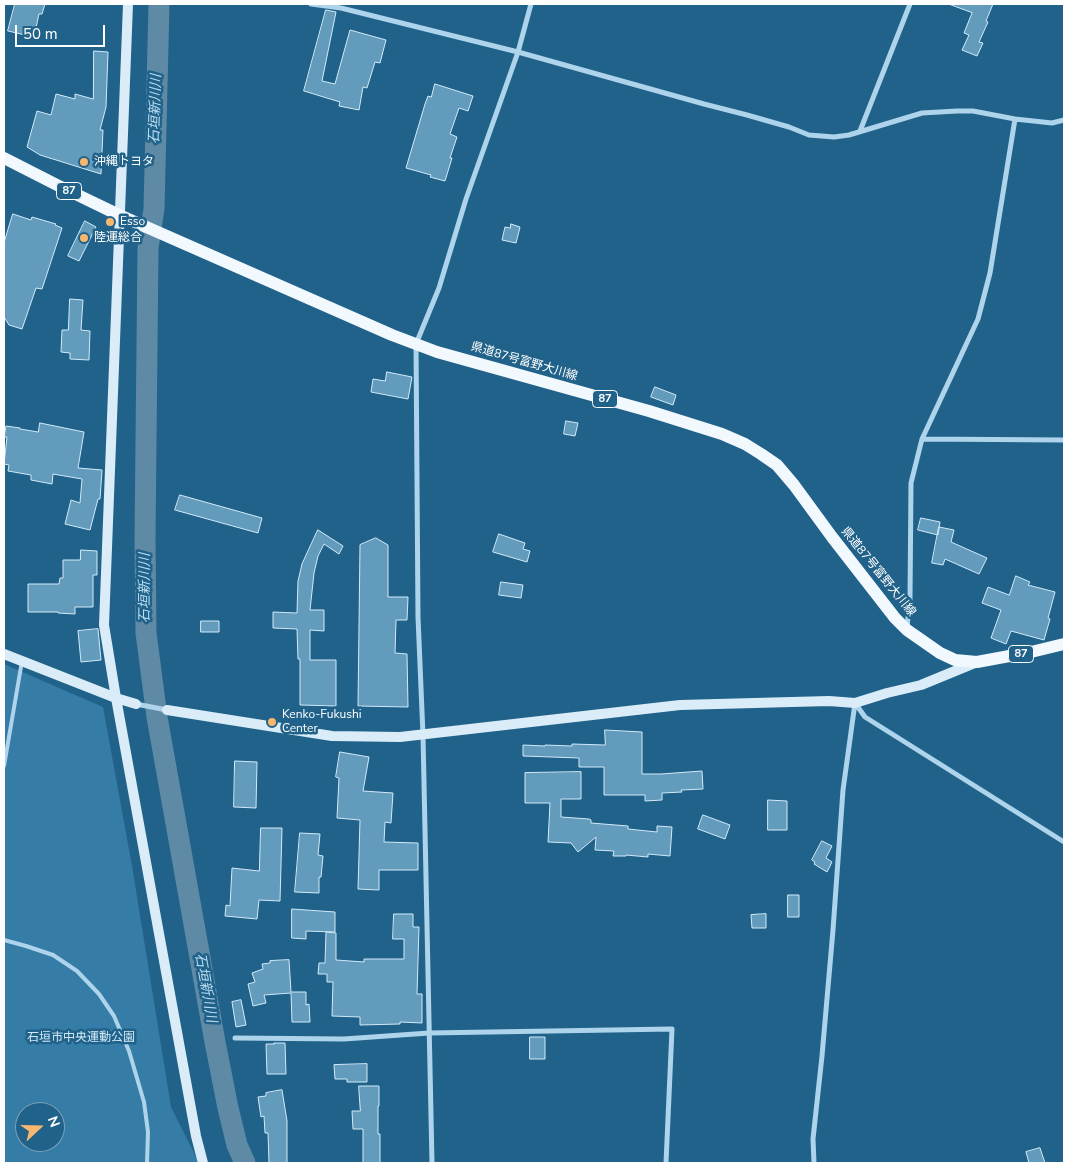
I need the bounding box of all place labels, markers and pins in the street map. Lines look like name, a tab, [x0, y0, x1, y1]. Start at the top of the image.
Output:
place label: 沖縄トヨタ	[94, 155, 154, 169]
marker: 沖縄トヨタ	[78, 156, 90, 168]
place label: Esso	[120, 215, 145, 229]
marker: Esso	[104, 216, 116, 228]
place label: 陸運総合	[94, 231, 142, 245]
marker: 陸運総合	[78, 232, 90, 244]
place label: Kenko-Fukushi Center	[282, 708, 362, 736]
marker: Kenko-Fukushi Center	[266, 716, 278, 728]

